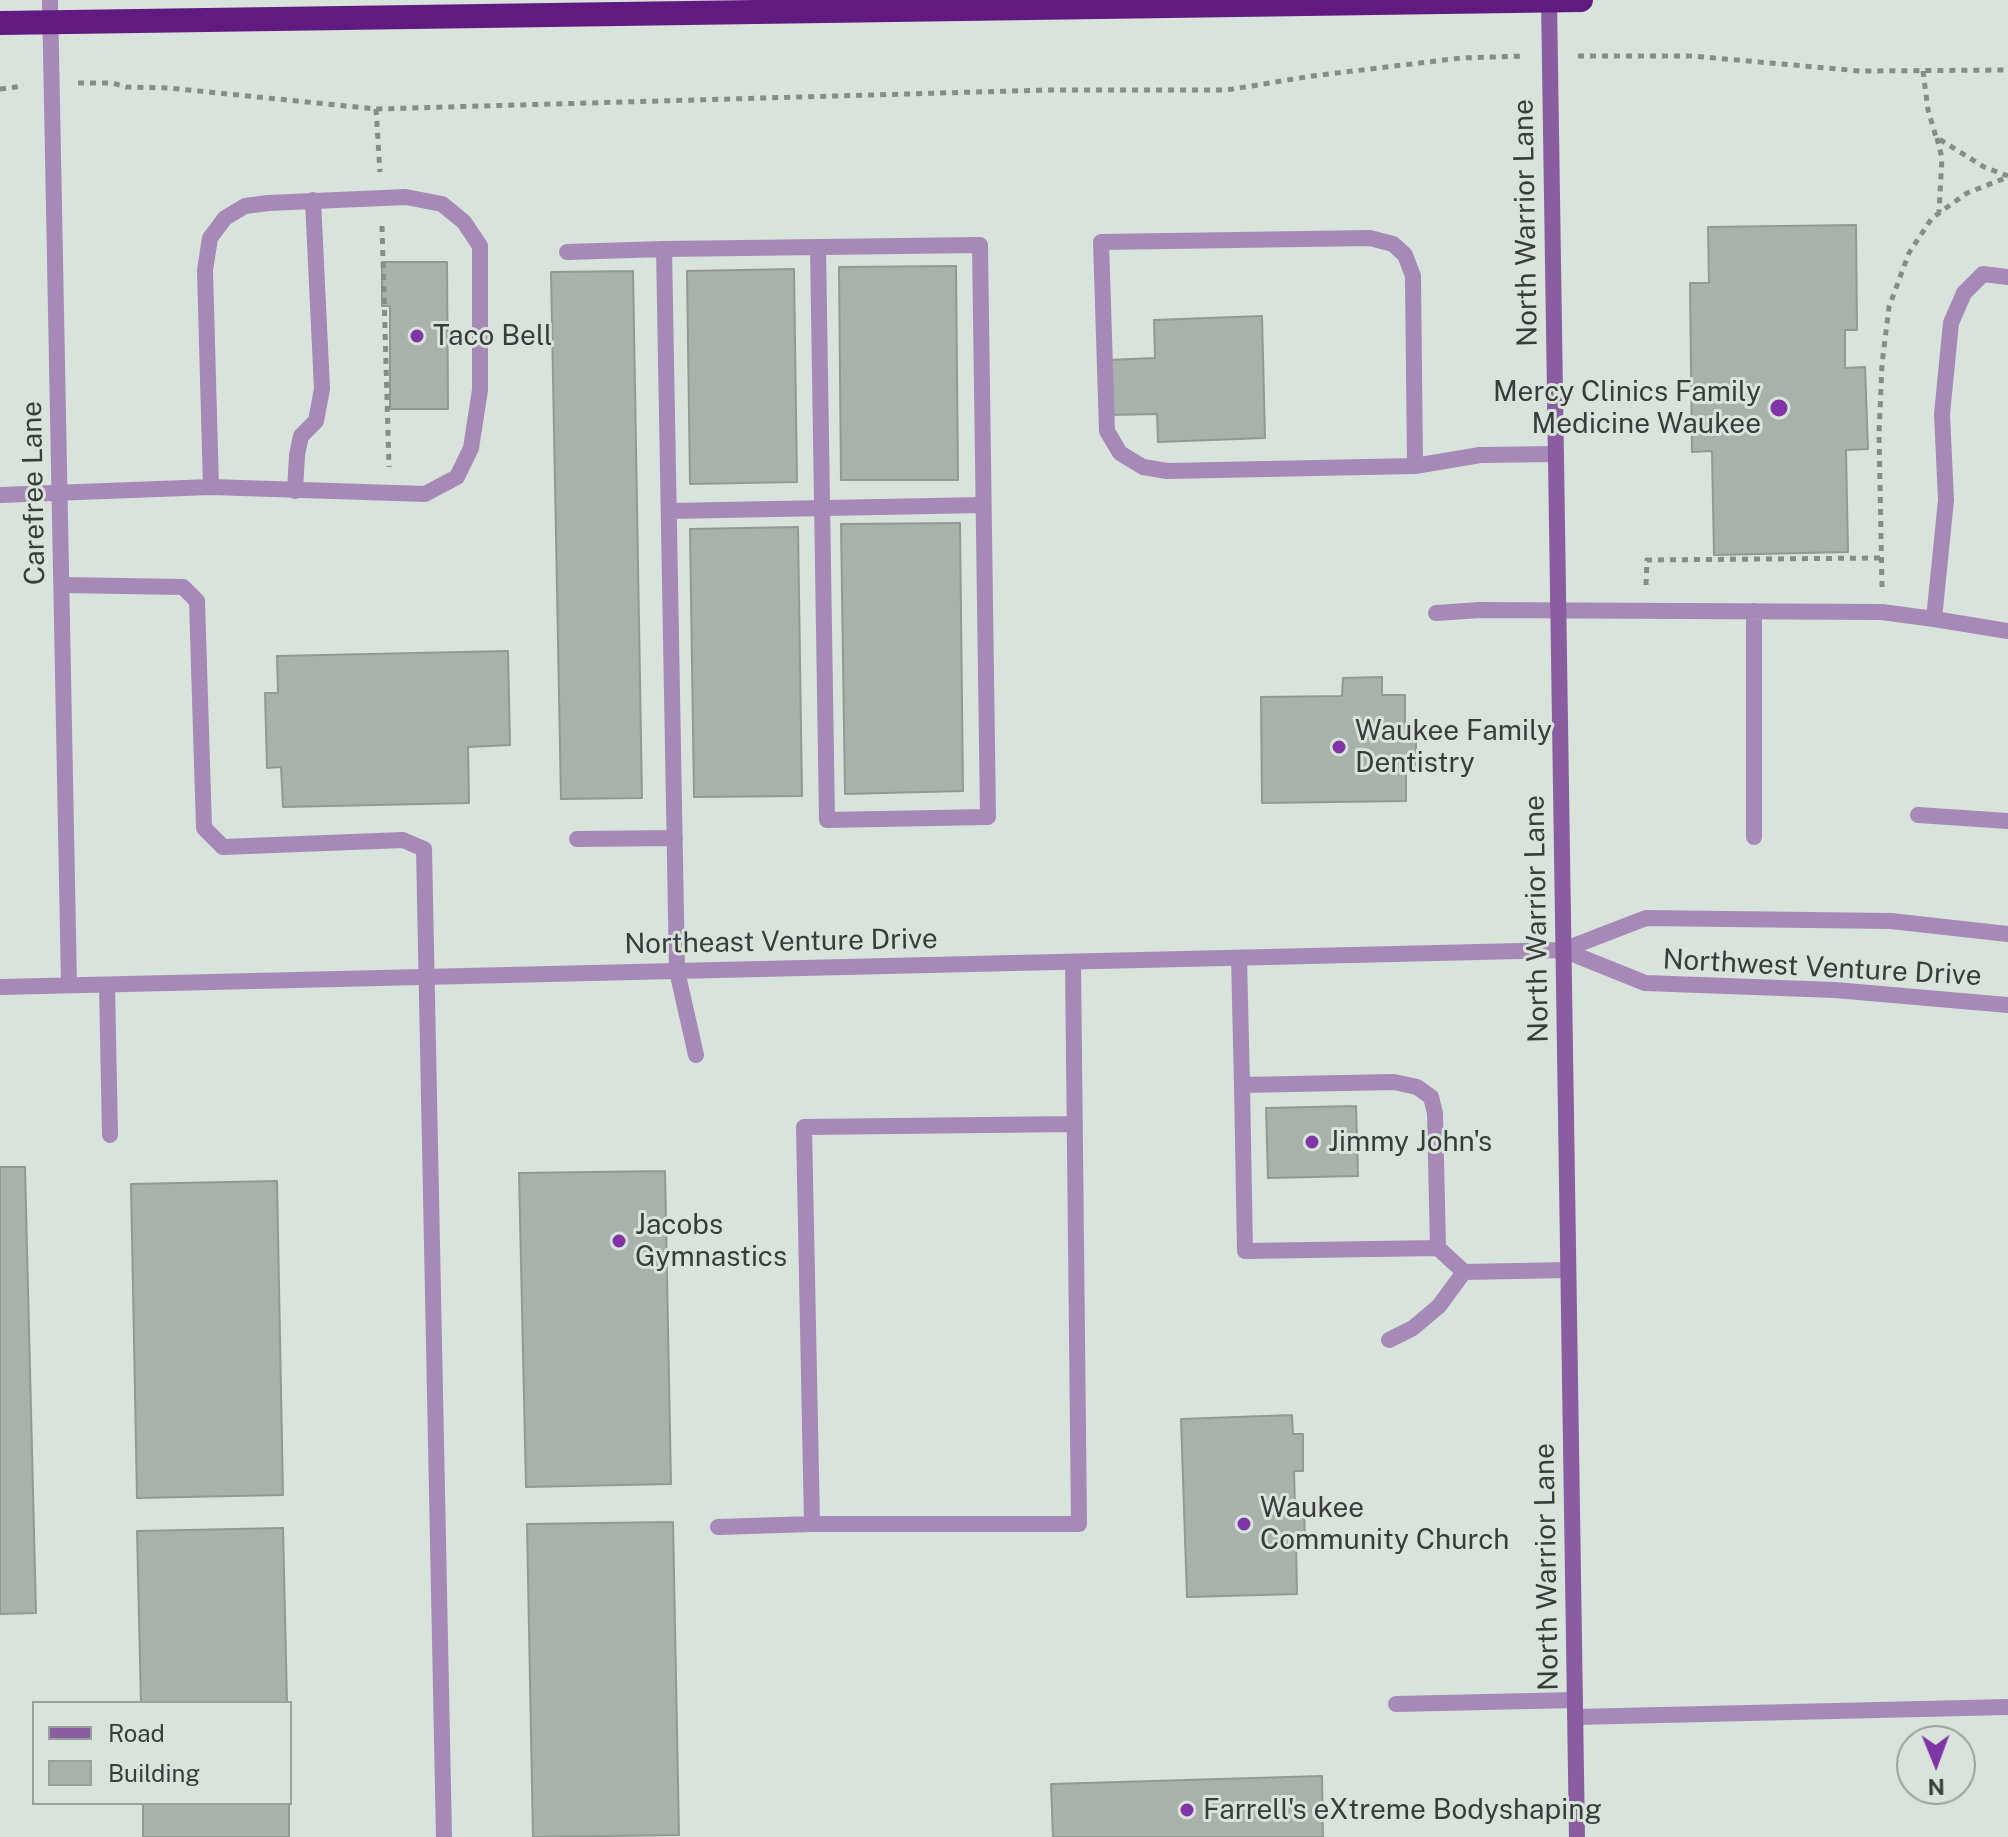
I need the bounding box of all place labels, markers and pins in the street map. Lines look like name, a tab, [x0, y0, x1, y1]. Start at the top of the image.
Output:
place label: Taco Bell	[433, 319, 552, 353]
marker: Taco Bell	[408, 327, 426, 345]
place label: Mercy Clinics Family Medicine Waukee	[1493, 375, 1761, 441]
marker: Mercy Clinics Family Medicine Waukee	[1768, 397, 1790, 419]
place label: Waukee Family Dentistry	[1355, 714, 1552, 780]
marker: Waukee Family Dentistry	[1330, 738, 1348, 756]
place label: Jimmy John's	[1328, 1125, 1492, 1159]
marker: Jimmy John's	[1303, 1133, 1321, 1151]
place label: Jacobs Gymnastics	[635, 1208, 787, 1274]
marker: Jacobs Gymnastics	[610, 1232, 628, 1250]
place label: Waukee Community Church	[1260, 1491, 1509, 1557]
marker: Waukee Community Church	[1235, 1515, 1253, 1533]
place label: Farrell's eXtreme Bodyshaping	[1203, 1793, 1602, 1827]
marker: Farrell's eXtreme Bodyshaping	[1178, 1801, 1196, 1819]

